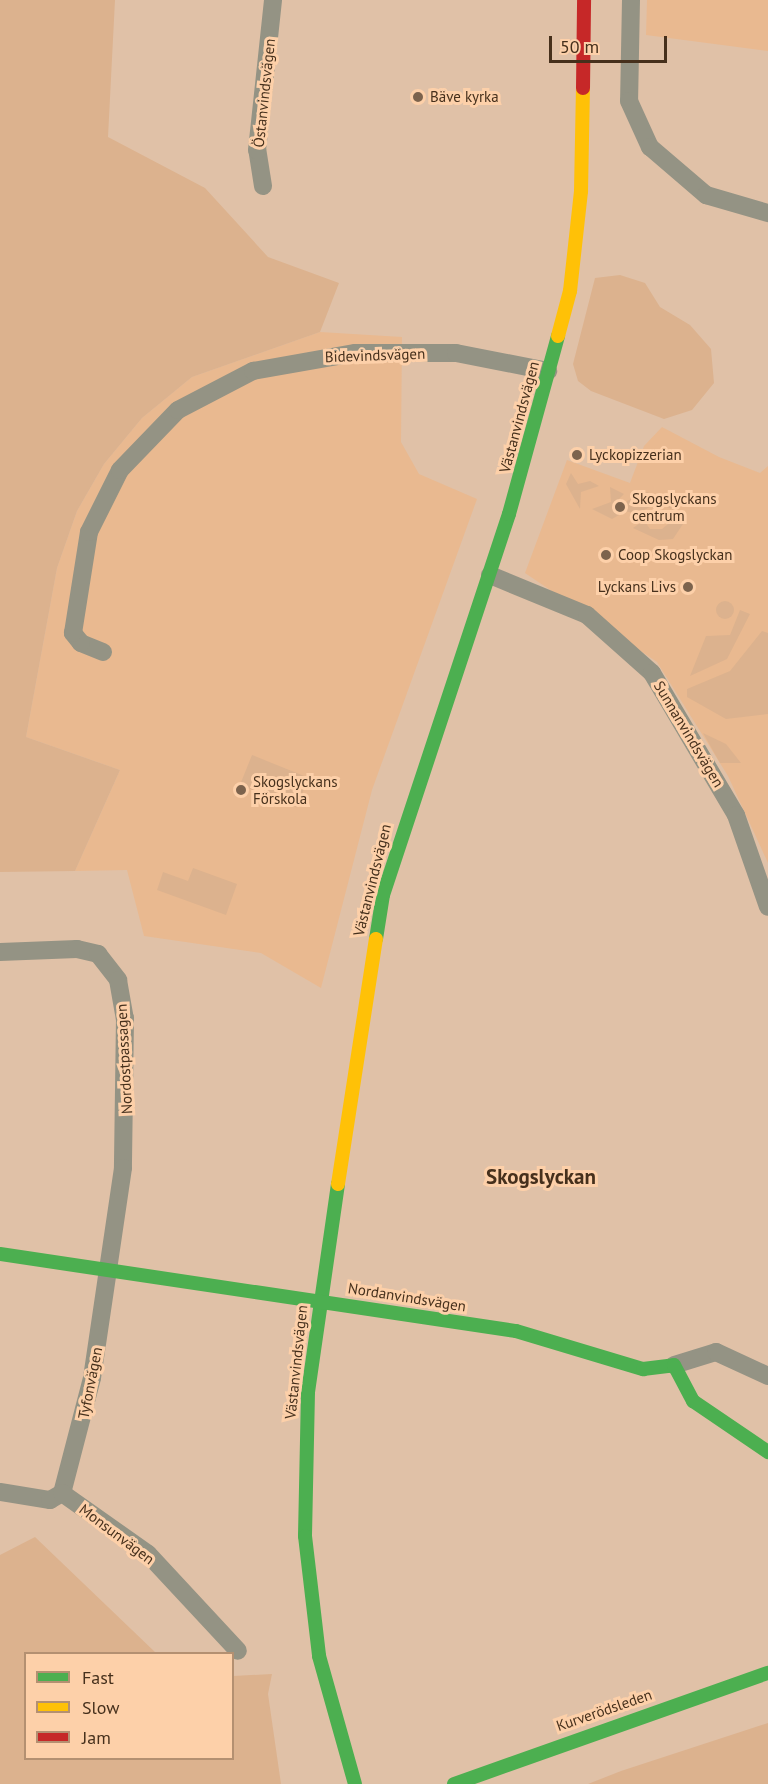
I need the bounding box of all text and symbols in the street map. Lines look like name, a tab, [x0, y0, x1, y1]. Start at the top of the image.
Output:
scale bar	[552, 24, 670, 62]
text: 50 m	[560, 35, 599, 58]
street label: Östanvindsvägen	[249, 38, 279, 148]
place label: Bäve kyrka	[430, 88, 499, 106]
marker: Bäve kyrka	[411, 90, 425, 104]
street label: Bidevindsvägen	[324, 344, 426, 366]
street label: Västanvindsvägen	[495, 359, 543, 475]
place label: Lyckopizzerian	[589, 446, 682, 464]
marker: Lyckopizzerian	[570, 448, 584, 462]
place label: Skogslyckans centrum	[632, 489, 716, 524]
marker: Skogslyckans centrum	[613, 500, 627, 514]
place label: Coop Skogslyckan	[618, 546, 732, 564]
marker: Coop Skogslyckan	[599, 548, 613, 562]
place label: Lyckans Livs	[598, 578, 676, 596]
marker: Lyckans Livs	[681, 580, 695, 594]
street label: Sunnanvindsvägen	[650, 678, 728, 790]
place label: Skogslyckans Förskola	[253, 772, 337, 807]
marker: Skogslyckans Förskola	[234, 783, 248, 797]
street label: Västanvindsvägen	[349, 822, 395, 938]
street label: Nordostpassagen	[112, 1003, 136, 1115]
district label: Skogslyckan	[486, 1164, 596, 1190]
street label: Nordanvindsvägen	[347, 1279, 467, 1315]
street label: Västanvindsvägen	[281, 1304, 311, 1420]
street label: Tyfonvägen	[74, 1346, 106, 1420]
street label: Monsunvägen	[76, 1500, 158, 1568]
legend	[24, 1652, 234, 1760]
text: Fast	[82, 1666, 114, 1689]
street label: Kurverödsleden	[554, 1685, 654, 1735]
text: Slow	[82, 1696, 120, 1719]
text: Jam	[82, 1726, 111, 1749]

